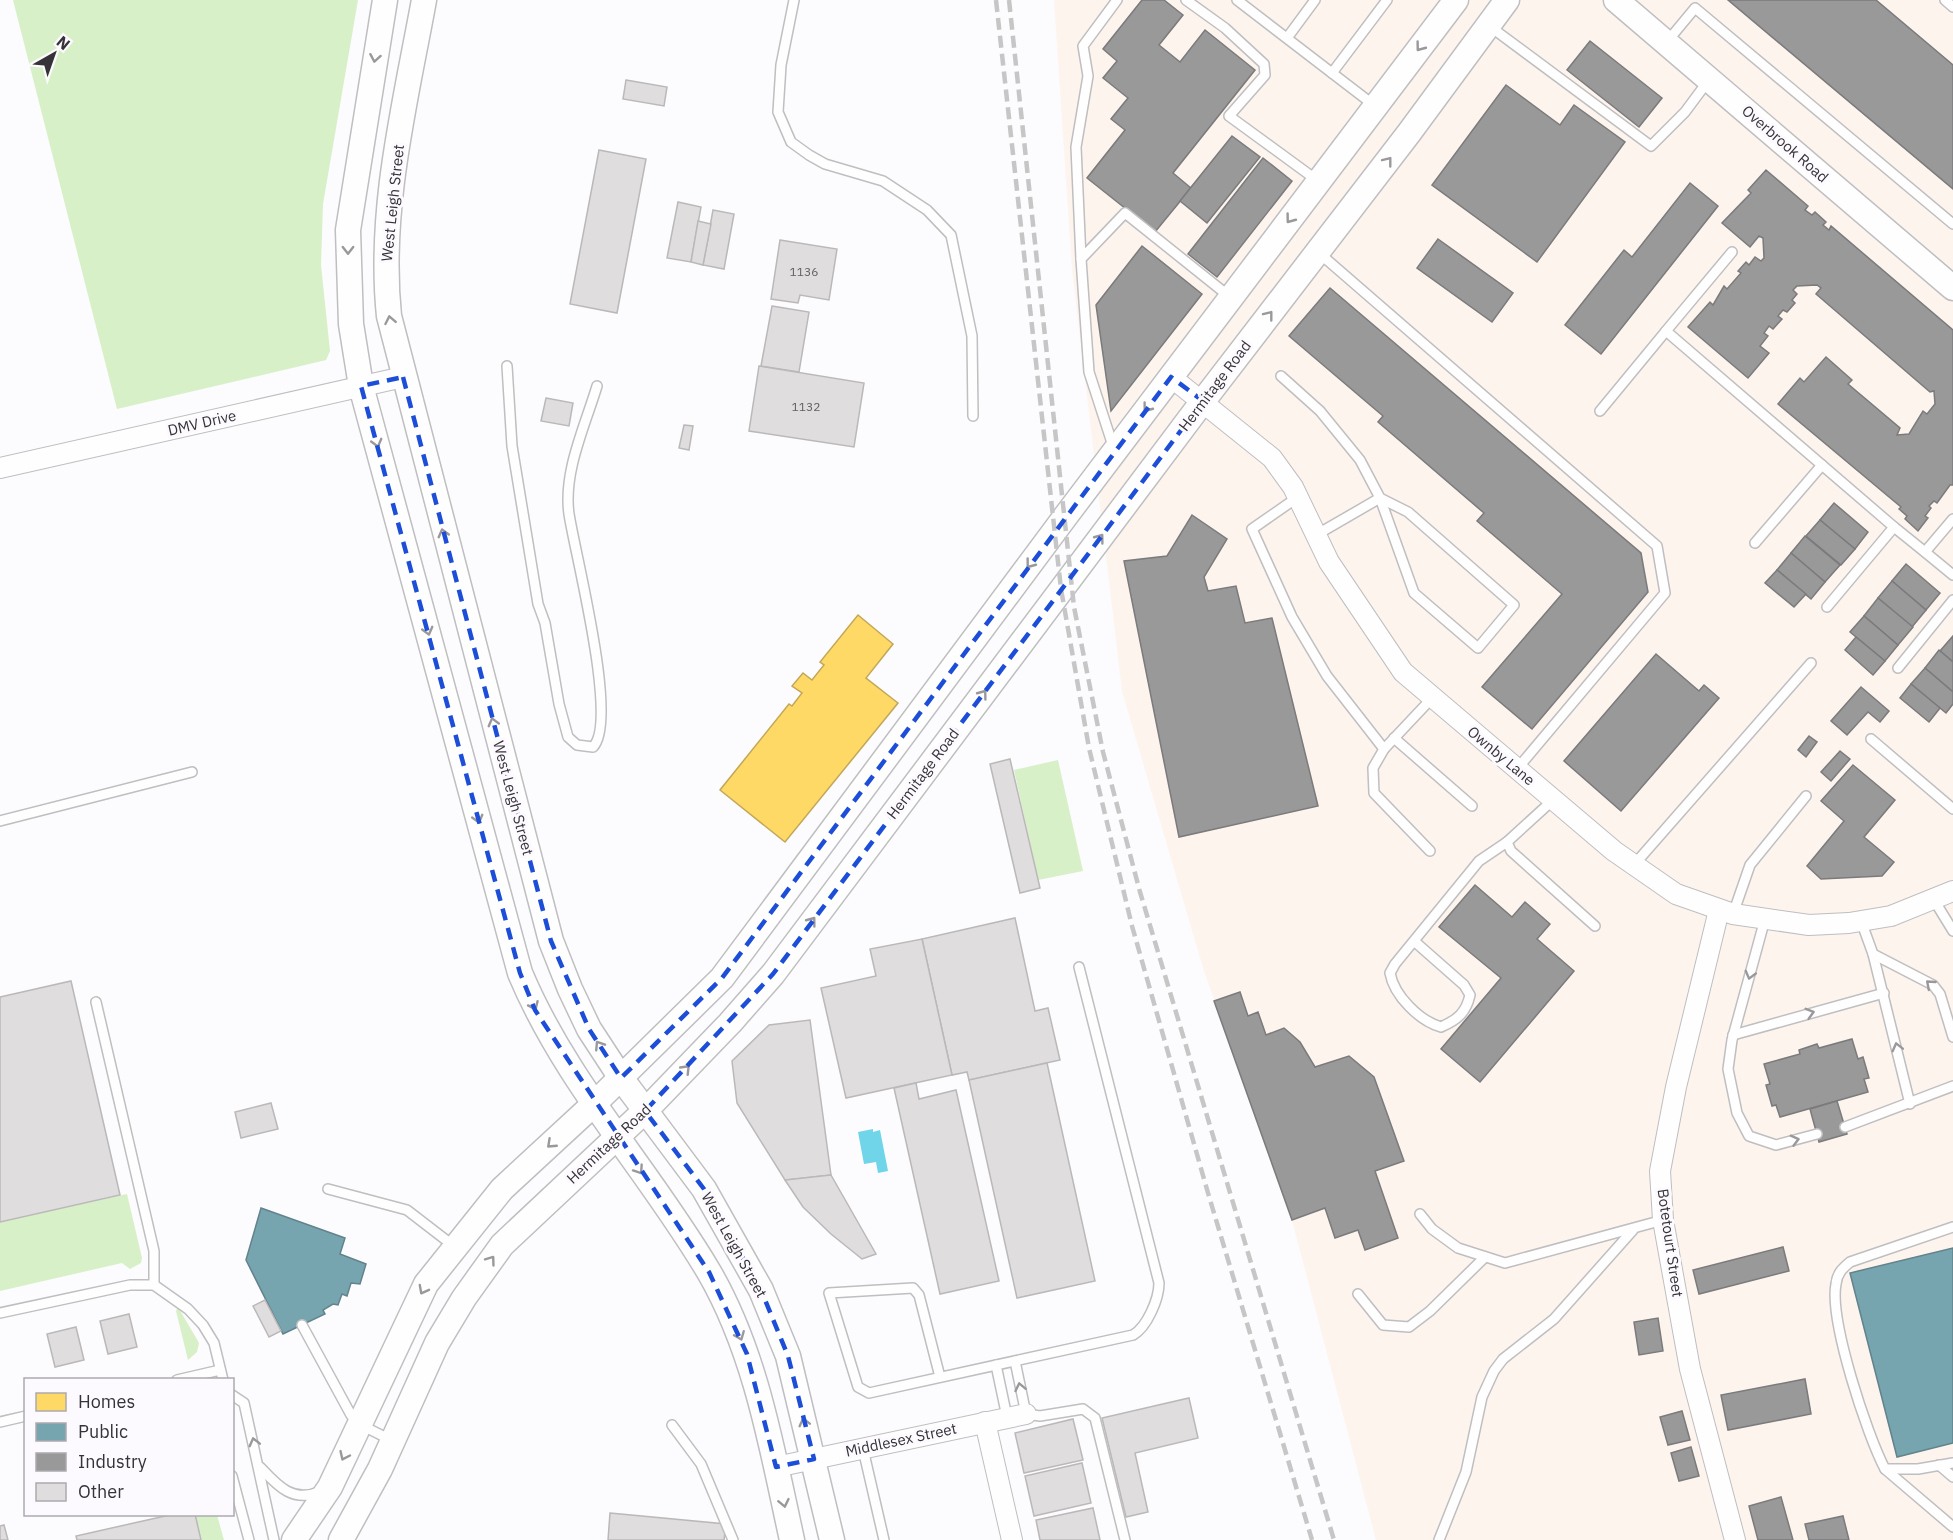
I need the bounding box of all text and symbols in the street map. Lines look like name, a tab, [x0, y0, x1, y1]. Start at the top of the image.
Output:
north arrow	[24, 24, 84, 84]
text: N	[53, 31, 75, 54]
one-way arrow	[1417, 40, 1428, 51]
one-way arrow	[370, 53, 382, 62]
street label: Overbrook Road	[1738, 101, 1832, 186]
street label: West Leigh Street	[377, 143, 408, 263]
one-way arrow	[1381, 157, 1392, 168]
one-way arrow	[1286, 212, 1297, 223]
one-way arrow	[342, 246, 354, 255]
house number: 1136	[790, 264, 818, 279]
one-way arrow	[1261, 311, 1272, 322]
one-way arrow	[384, 315, 397, 325]
street label: Hermitage Road	[1174, 337, 1255, 435]
house number: 1132	[792, 399, 820, 414]
one-way arrow	[1144, 402, 1155, 413]
street label: DMV Drive	[166, 405, 238, 440]
one-way arrow	[369, 438, 382, 448]
one-way arrow	[438, 528, 451, 538]
one-way arrow	[1093, 533, 1104, 544]
one-way arrow	[1026, 557, 1037, 568]
one-way arrow	[420, 626, 433, 636]
one-way arrow	[976, 689, 987, 700]
one-way arrow	[488, 717, 501, 727]
street label: Ownby Lane	[1464, 722, 1539, 789]
street label: Hermitage Road	[882, 725, 963, 823]
street label: West Leigh Street	[489, 738, 538, 857]
one-way arrow	[471, 814, 484, 824]
one-way arrow	[805, 917, 816, 928]
one-way arrow	[1745, 969, 1757, 980]
one-way arrow	[1926, 981, 1937, 992]
one-way arrow	[527, 999, 539, 1010]
one-way arrow	[1804, 1008, 1815, 1020]
one-way arrow	[595, 1041, 607, 1051]
one-way arrow	[1891, 1042, 1904, 1052]
one-way arrow	[678, 1065, 689, 1076]
street label: Hermitage Road	[562, 1100, 655, 1188]
one-way arrow	[1789, 1135, 1800, 1147]
one-way arrow	[548, 1137, 558, 1148]
one-way arrow	[632, 1163, 643, 1174]
street label: Botetourt Street	[1653, 1187, 1688, 1298]
street label: West Leigh Street	[698, 1189, 771, 1301]
one-way arrow	[484, 1256, 495, 1267]
one-way arrow	[419, 1284, 431, 1295]
one-way arrow	[733, 1330, 745, 1341]
legend	[24, 1378, 234, 1516]
one-way arrow	[1015, 1383, 1028, 1393]
text: Homes	[78, 1390, 135, 1413]
one-way arrow	[799, 1417, 812, 1427]
street label: Middlesex Street	[844, 1418, 958, 1461]
text: Public	[78, 1420, 128, 1443]
one-way arrow	[248, 1437, 261, 1447]
one-way arrow	[340, 1449, 352, 1460]
text: Industry	[78, 1450, 147, 1473]
text: Other	[78, 1480, 124, 1503]
one-way arrow	[777, 1498, 790, 1508]

